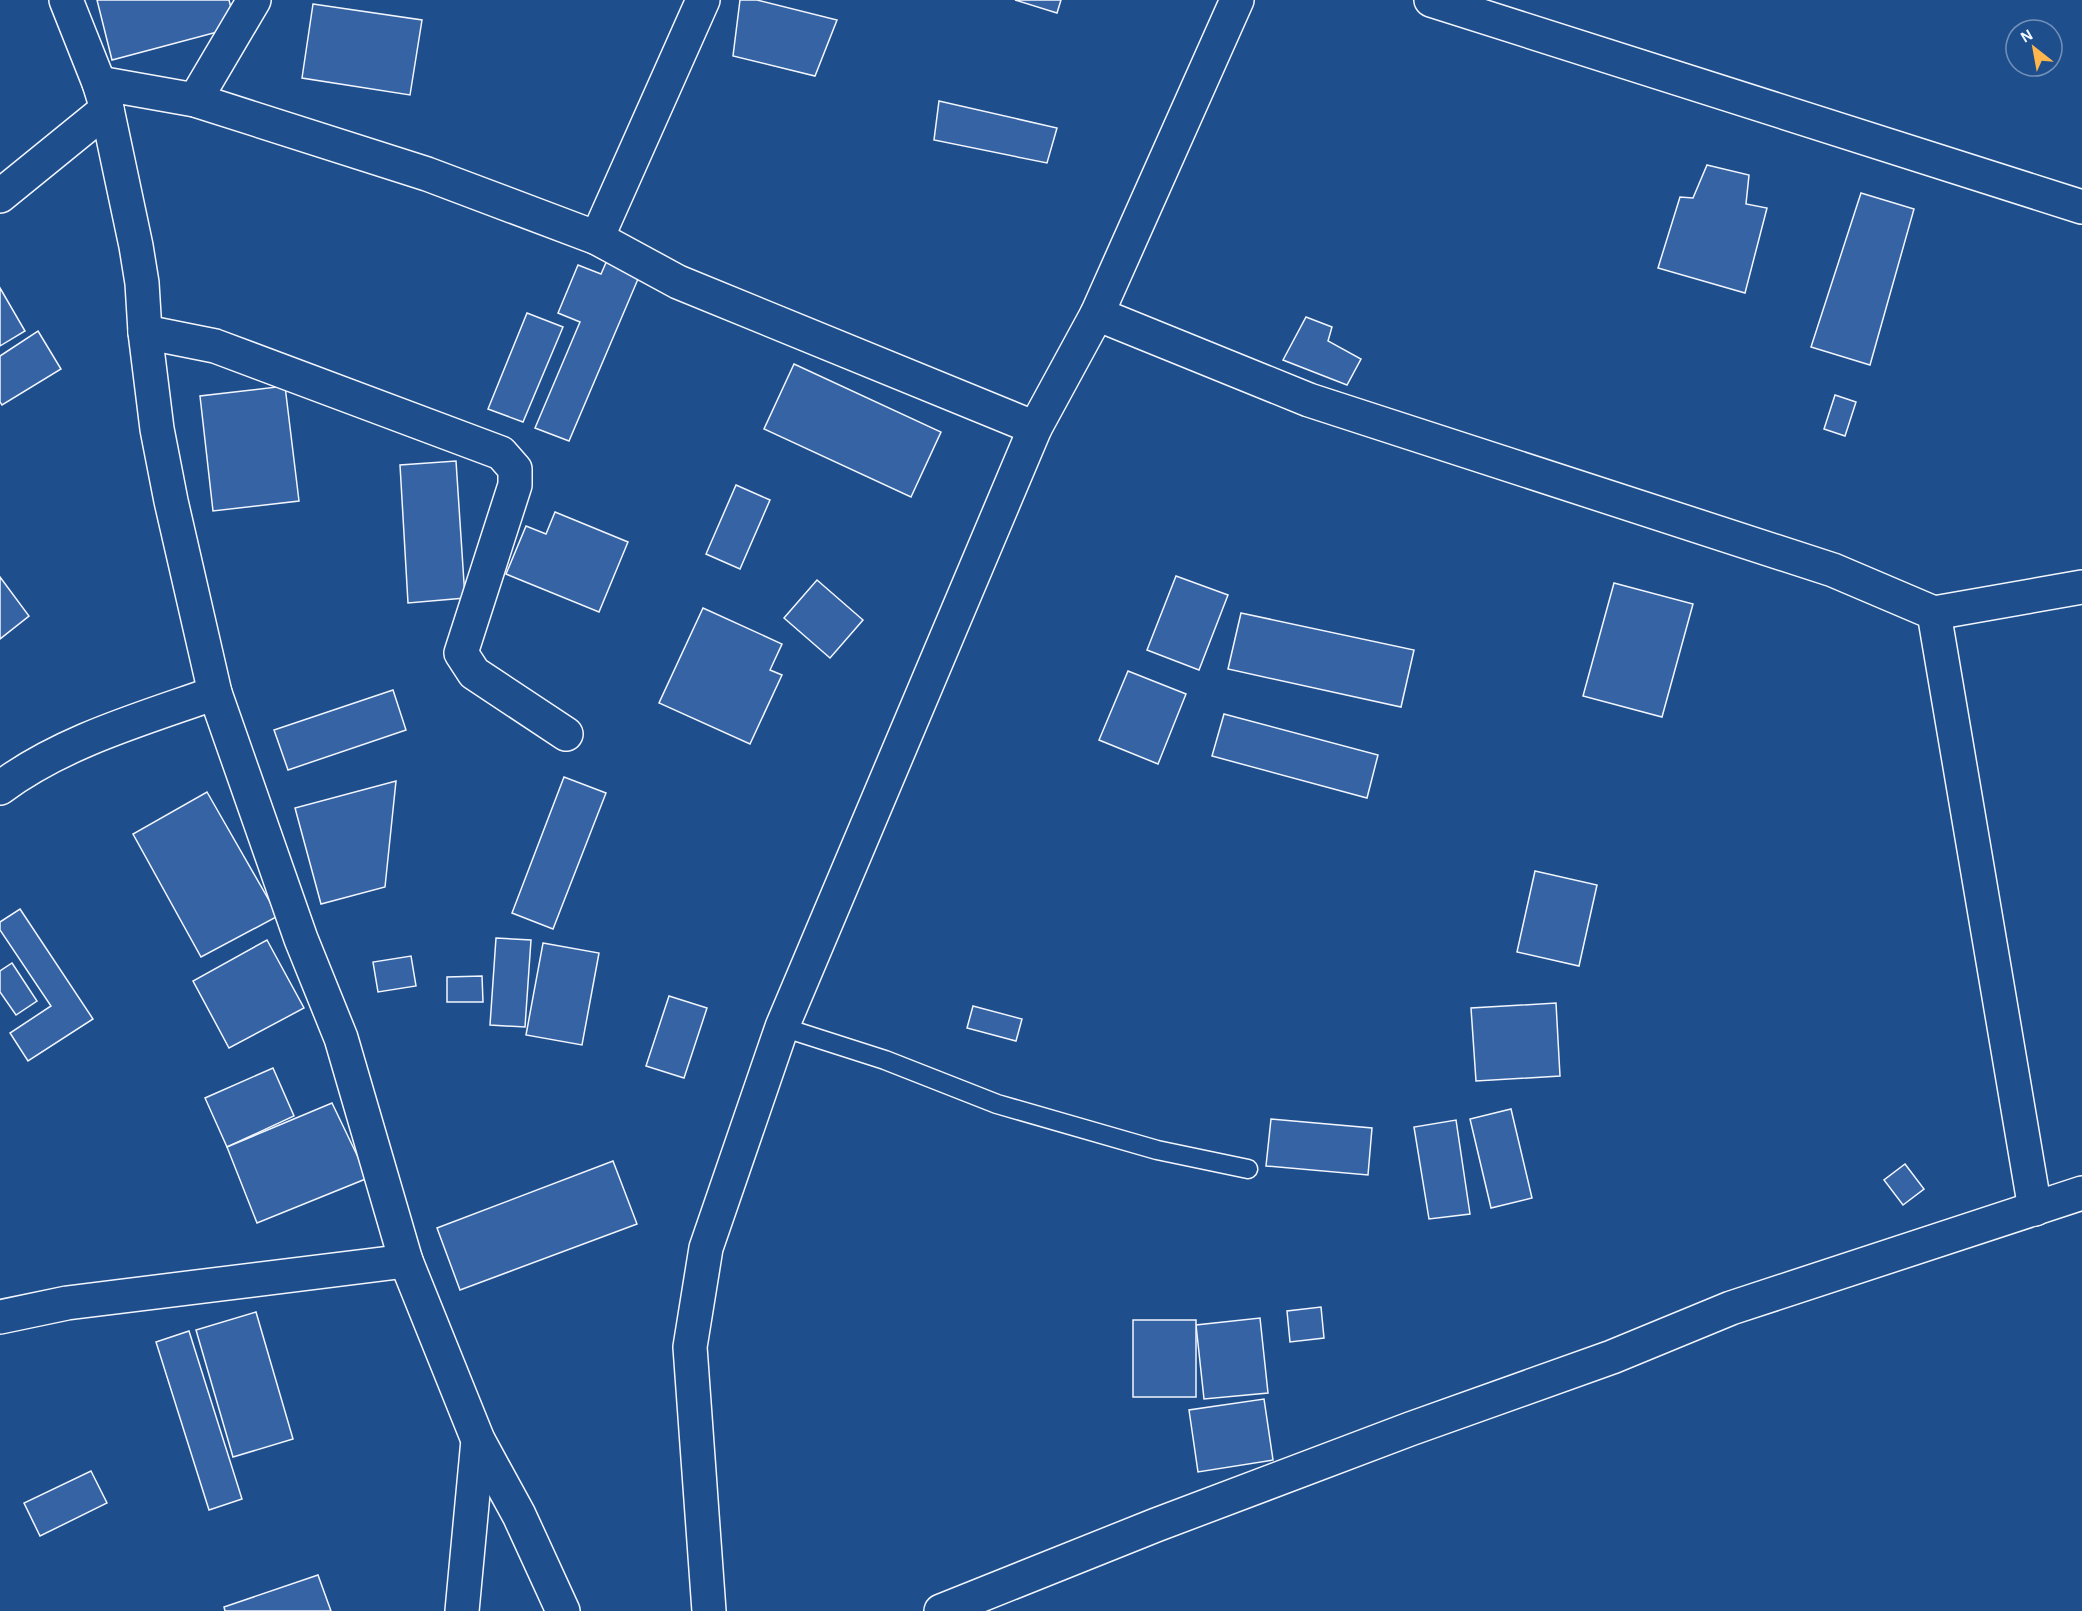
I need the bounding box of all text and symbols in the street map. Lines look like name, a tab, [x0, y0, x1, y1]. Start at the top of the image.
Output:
north arrow	[2004, 18, 2064, 78]
text: N	[2018, 26, 2036, 46]

